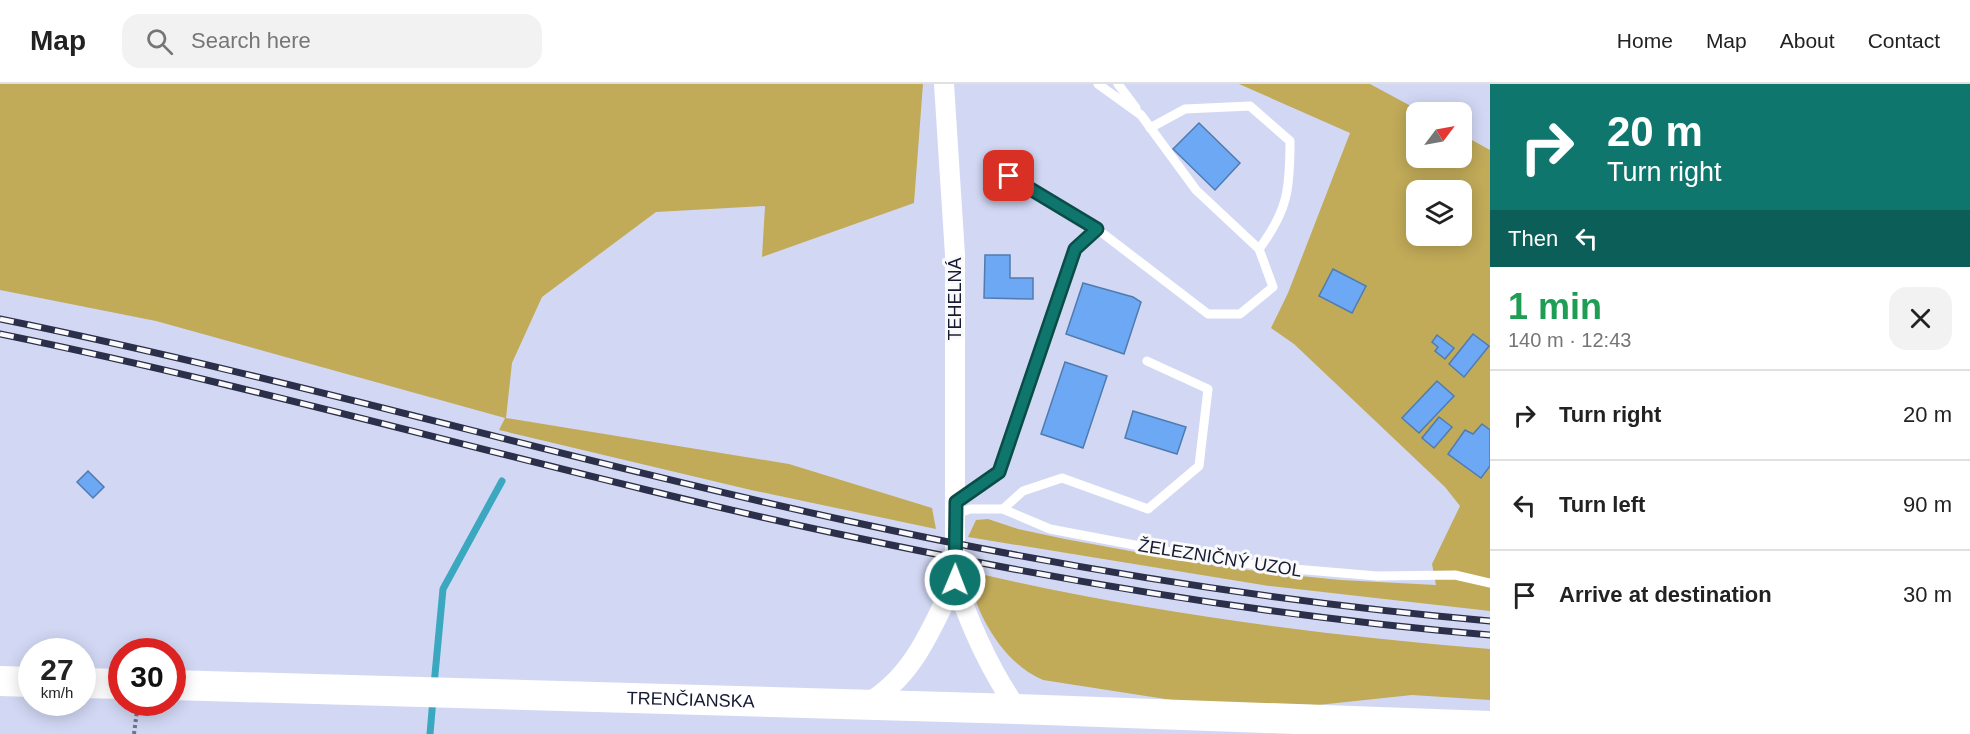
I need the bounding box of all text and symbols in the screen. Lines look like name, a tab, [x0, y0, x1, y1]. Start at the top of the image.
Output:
search box	[122, 14, 542, 68]
text: Map	[30, 25, 86, 56]
icon: search	[143, 25, 176, 58]
text: Search here	[191, 28, 311, 53]
text: Home	[1617, 29, 1673, 52]
text: Map	[1706, 29, 1747, 52]
text: About	[1780, 29, 1835, 52]
text: Contact	[1868, 29, 1940, 52]
north arrow	[1406, 102, 1472, 168]
map controls	[1406, 102, 1472, 246]
icon: right	[1508, 108, 1586, 186]
text: 20 m	[1607, 108, 1703, 155]
pin	[983, 150, 1034, 201]
text: Turn right	[1607, 157, 1722, 187]
icon: arrive	[992, 159, 1025, 192]
button: layers	[1406, 180, 1472, 246]
icon: left	[1570, 222, 1603, 255]
text: Then	[1508, 226, 1558, 251]
street label: TEHELNÁ	[945, 257, 965, 341]
text: 1 min	[1508, 286, 1602, 327]
button: close	[1889, 287, 1952, 350]
text: 140 m · 12:43	[1508, 329, 1631, 351]
icon: right	[1508, 399, 1541, 432]
text: Turn right	[1559, 402, 1661, 427]
text: 20 m	[1903, 402, 1952, 427]
icon: left	[1508, 489, 1541, 522]
text: Turn left	[1559, 492, 1645, 517]
text: 90 m	[1903, 492, 1952, 517]
street label: ŽELEZNIČNÝ UZOL	[1137, 534, 1303, 581]
position arrow	[923, 548, 987, 612]
icon: arrive	[1508, 579, 1541, 612]
text: Arrive at destination	[1559, 582, 1772, 607]
text: 30 m	[1903, 582, 1952, 607]
speed limit sign: 30	[108, 638, 186, 716]
text: 27	[40, 653, 74, 686]
text: km/h	[41, 684, 73, 701]
street label: TRENČIANSKA	[626, 688, 755, 712]

